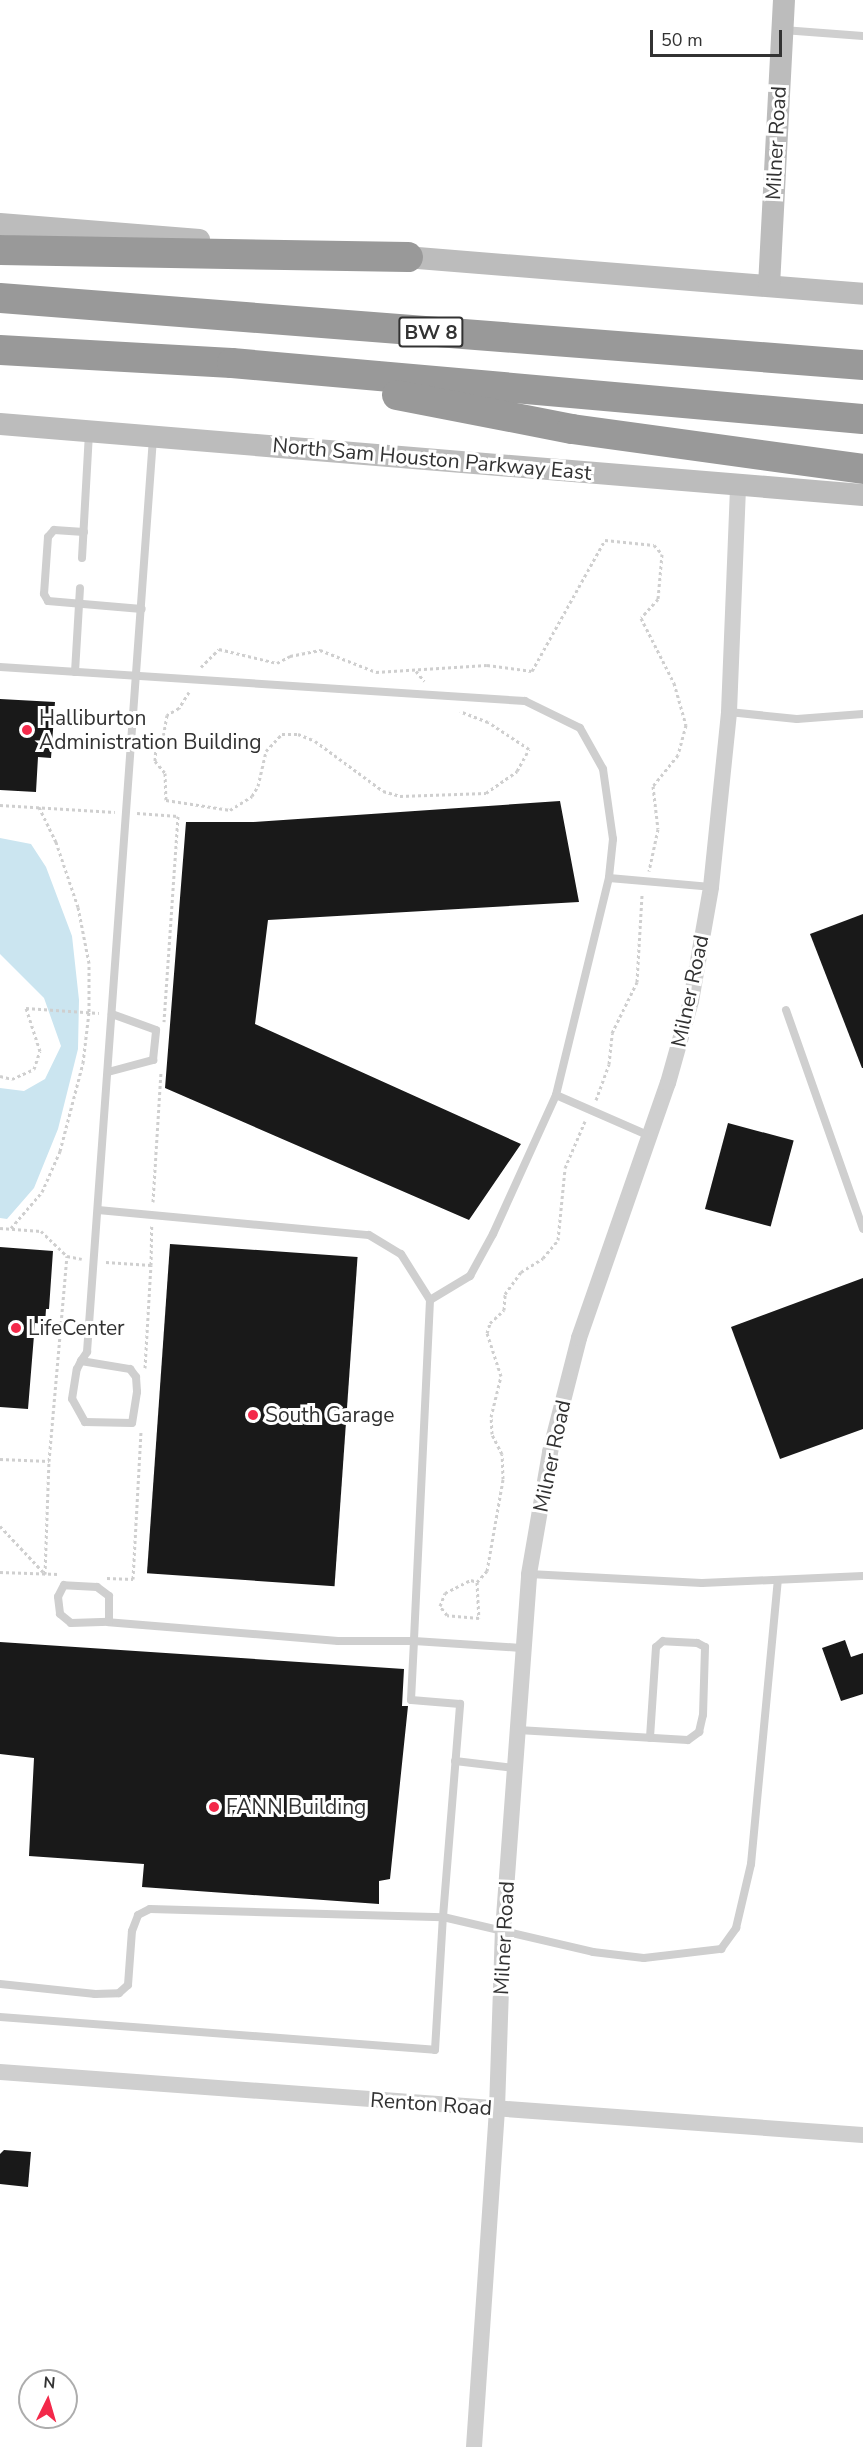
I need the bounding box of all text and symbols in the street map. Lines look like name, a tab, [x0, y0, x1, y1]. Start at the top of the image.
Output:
scale bar	[653, 18, 785, 56]
text: 50 m	[661, 28, 703, 52]
street label: Milner Road	[760, 85, 792, 201]
road number: BW 8	[398, 315, 464, 349]
street label: North Sam Houston Parkway East	[272, 433, 592, 485]
place label: Halliburton Administration Building	[39, 705, 262, 755]
marker: Halliburton Administration Building	[20, 723, 34, 737]
street label: Milner Road	[666, 933, 714, 1049]
place label: LifeCenter	[28, 1315, 125, 1341]
marker: LifeCenter	[9, 1321, 23, 1335]
street label: Milner Road	[528, 1398, 576, 1514]
place label: South Garage	[265, 1402, 394, 1428]
marker: South Garage	[246, 1408, 260, 1422]
place label: FANN Building	[226, 1794, 366, 1820]
marker: FANN Building	[207, 1800, 221, 1814]
street label: Milner Road	[488, 1880, 520, 1996]
street label: Renton Road	[369, 2087, 493, 2121]
north arrow	[18, 2369, 78, 2429]
text: N	[42, 2372, 56, 2395]

